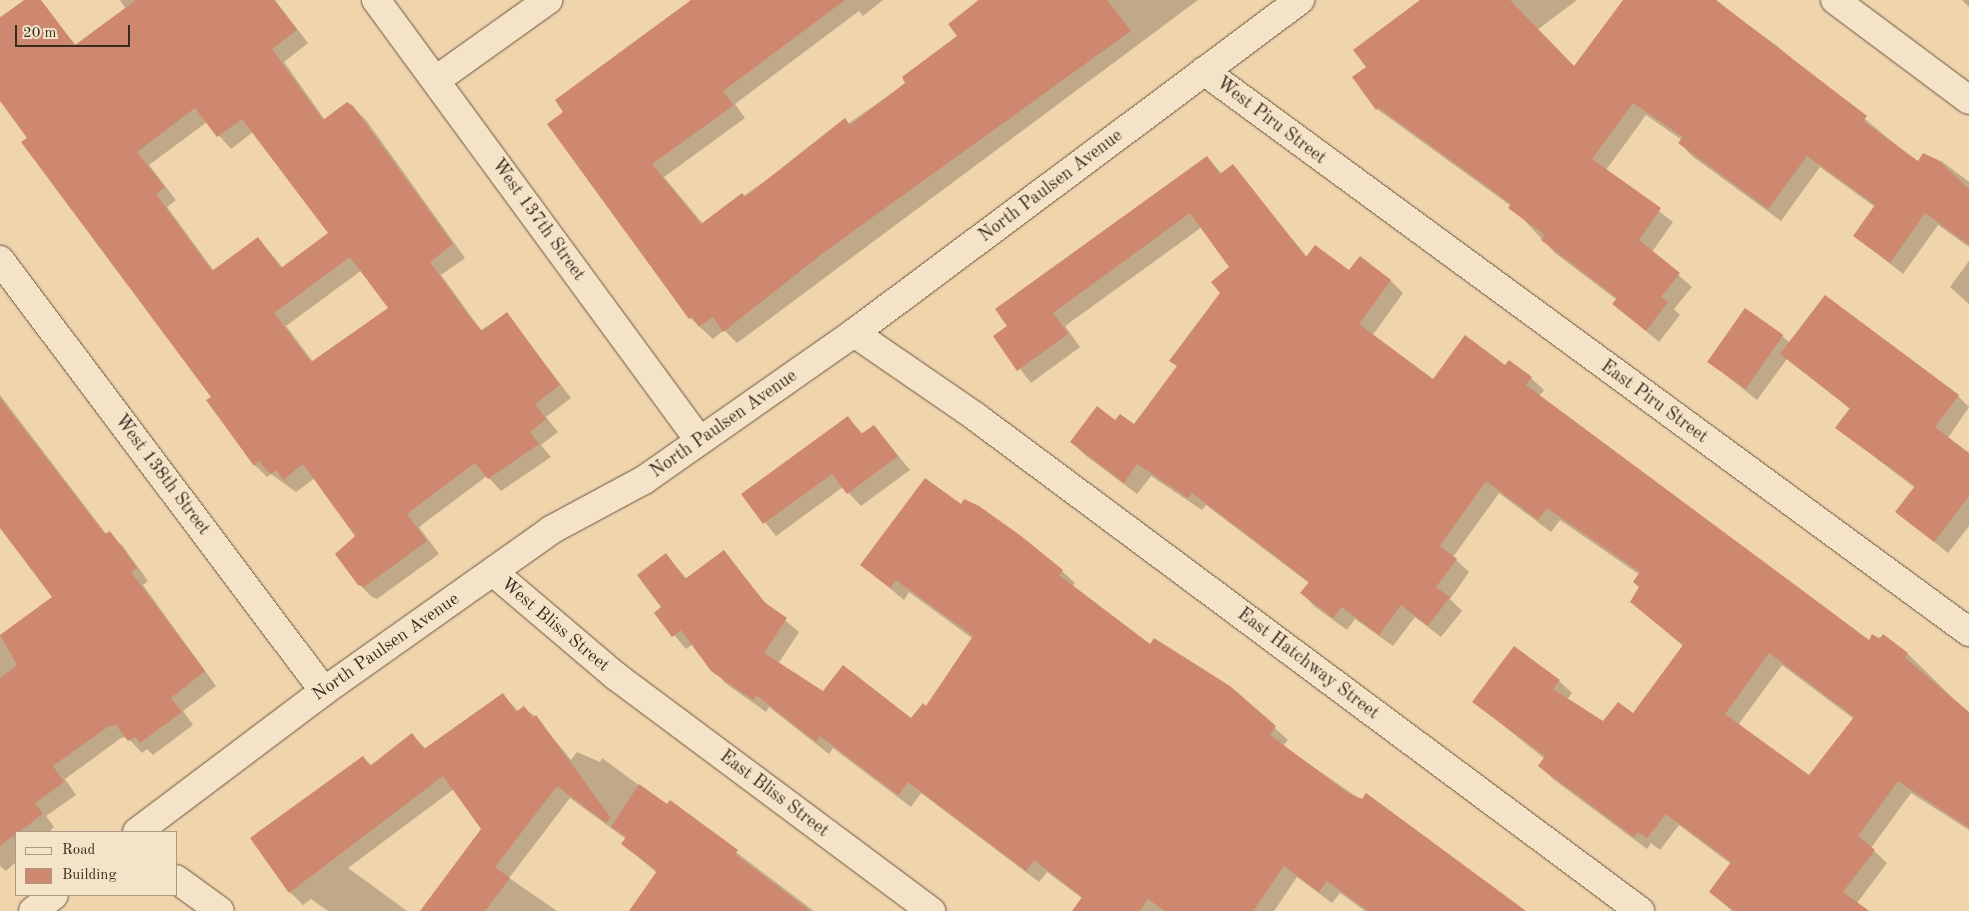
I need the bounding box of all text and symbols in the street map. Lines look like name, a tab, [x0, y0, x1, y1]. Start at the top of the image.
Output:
scale bar	[18, 15, 132, 47]
text: 20 m	[23, 26, 57, 41]
street label: West Piru Street	[1212, 73, 1330, 169]
street label: North Paulsen Avenue	[975, 125, 1127, 247]
street label: West 137th Street	[487, 155, 589, 285]
street label: East Piru Street	[1596, 356, 1712, 448]
street label: North Paulsen Avenue	[646, 365, 802, 483]
street label: West 138th Street	[110, 411, 214, 539]
street label: West Bliss Street	[496, 573, 614, 677]
street label: North Paulsen Avenue	[308, 588, 464, 706]
street label: East Hatchway Street	[1233, 604, 1383, 724]
street label: East Bliss Street	[715, 746, 833, 842]
legend	[15, 831, 178, 896]
text: Road	[62, 843, 95, 858]
text: Building	[62, 868, 117, 883]

